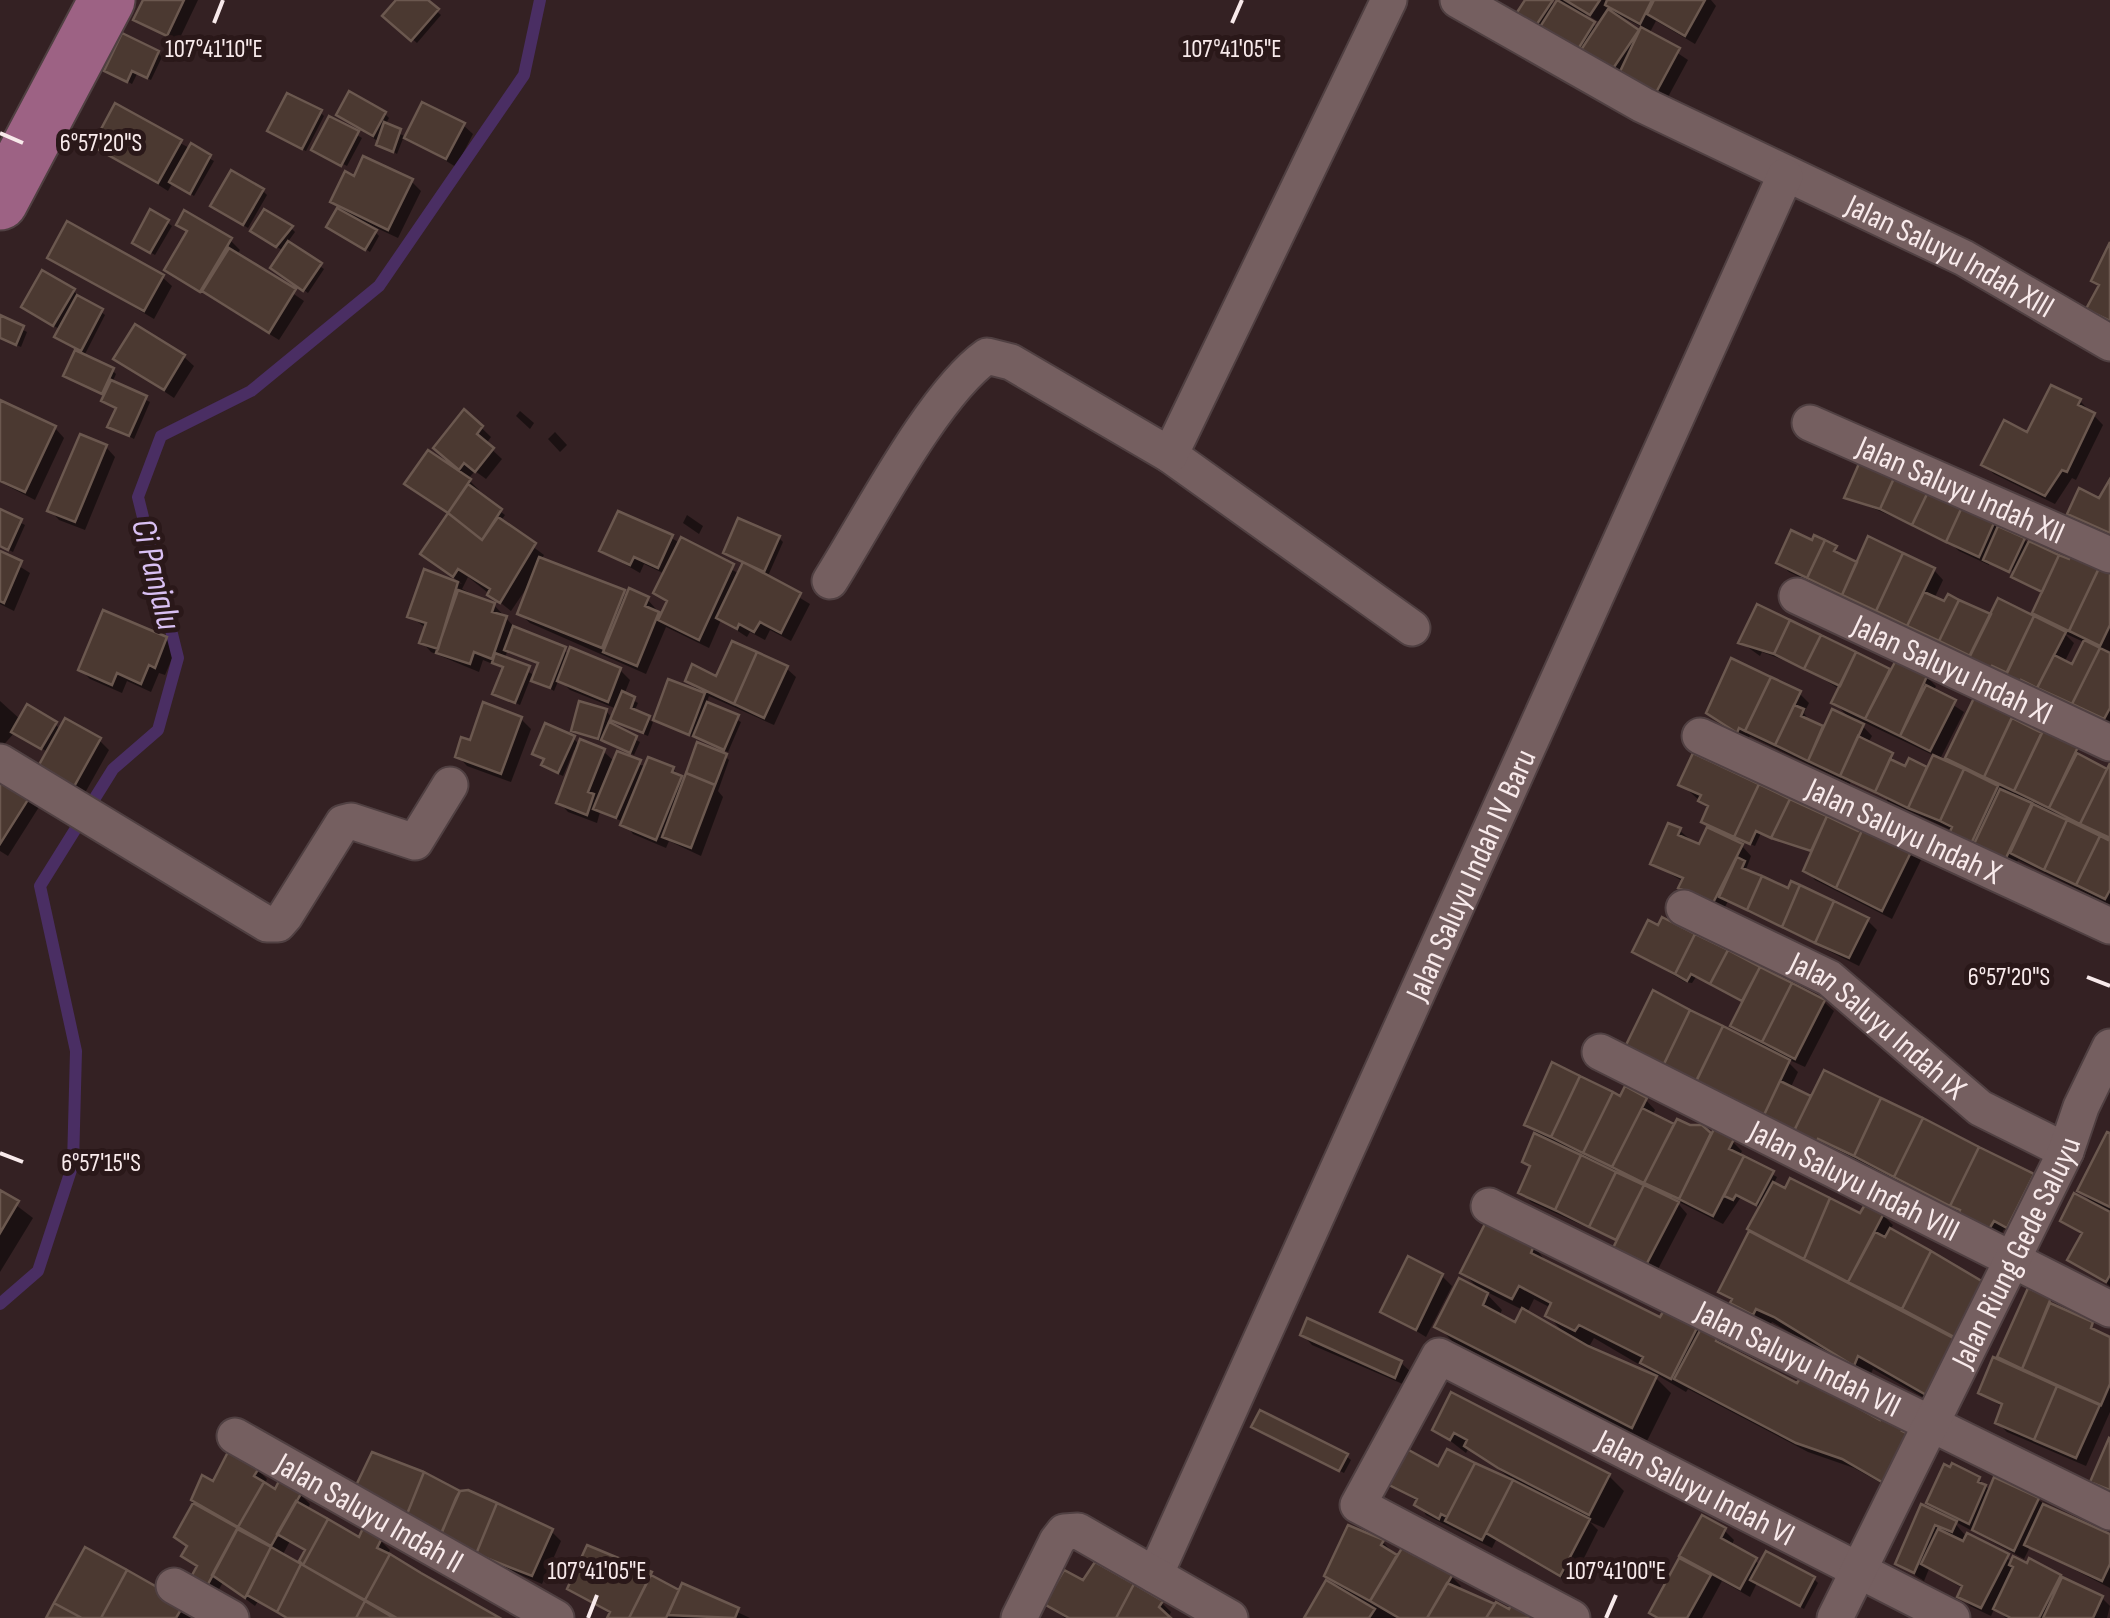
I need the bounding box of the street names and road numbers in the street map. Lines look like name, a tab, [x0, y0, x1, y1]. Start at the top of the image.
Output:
street label: Jalan Saluyu Indah XIII	[1838, 186, 2061, 327]
street label: Jalan Saluyu Indah XII	[1849, 428, 2070, 554]
street label: Jalan Saluyu Indah XI	[1845, 606, 2058, 734]
street label: Jalan Saluyu Indah IV Baru	[1398, 743, 1545, 1008]
street label: Jalan Saluyu Indah X	[1799, 770, 2008, 894]
street label: Jalan Saluyu Indah IX	[1782, 943, 1974, 1109]
street label: Jalan Saluyu Indah VIII	[1741, 1112, 1966, 1251]
street label: Jalan Riung Gede Saluyu	[1943, 1132, 2090, 1376]
street label: Jalan Saluyu Indah VII	[1688, 1292, 1907, 1427]
street label: Jalan Saluyu Indah VI	[1588, 1421, 1801, 1555]
street label: Jalan Saluyu Indah II	[267, 1445, 470, 1582]

